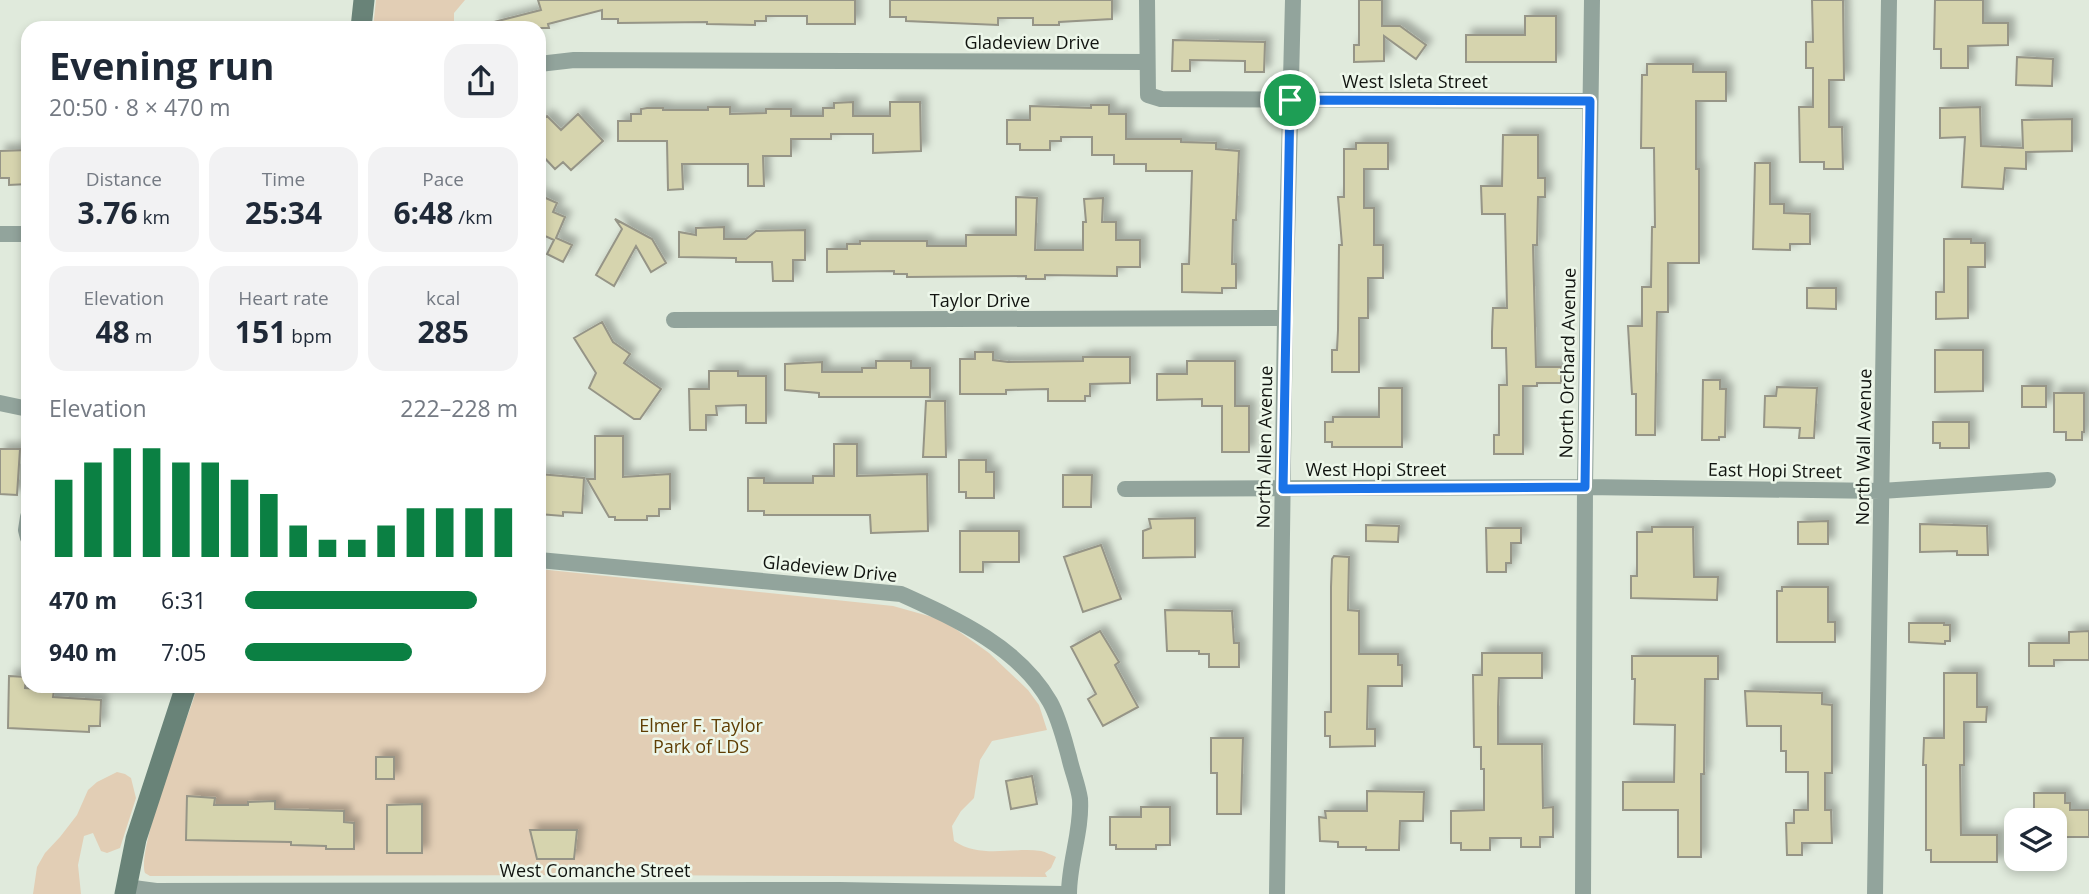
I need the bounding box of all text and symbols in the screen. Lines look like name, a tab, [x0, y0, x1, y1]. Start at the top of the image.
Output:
street label: Gladeview Drive	[964, 30, 1100, 54]
text: Evening run	[49, 39, 274, 91]
button: share	[444, 44, 518, 118]
street label: West Isleta Street	[1342, 69, 1488, 93]
pin	[1260, 70, 1320, 130]
icon: arrive	[1271, 81, 1309, 119]
text: 20:50 · 8 × 470 m	[49, 91, 231, 123]
text: Distance	[86, 166, 162, 192]
text: Time	[262, 166, 305, 192]
text: Pace	[422, 166, 464, 192]
text: 3.76	[78, 192, 138, 233]
text: 25:34	[245, 192, 322, 233]
text: 6:48	[393, 192, 453, 233]
text: km	[138, 204, 170, 230]
text: /km	[453, 204, 493, 230]
street label: North Orchard Avenue	[1553, 268, 1581, 458]
text: Elevation	[83, 285, 164, 311]
text: Heart rate	[238, 285, 329, 311]
text: kcal	[426, 285, 460, 311]
street label: Taylor Drive	[930, 288, 1030, 312]
text: 48	[95, 311, 130, 352]
text: 151	[235, 311, 286, 352]
text: 285	[417, 311, 469, 352]
text: m	[130, 323, 152, 349]
text: bpm	[286, 323, 332, 349]
street label: North Allen Avenue	[1251, 365, 1277, 529]
street label: North Wall Avenue	[1850, 368, 1876, 526]
text: Elevation	[49, 392, 147, 424]
text: 222–228 m	[400, 392, 518, 424]
street label: West Hopi Street	[1305, 457, 1447, 481]
street label: East Hopi Street	[1708, 457, 1842, 483]
street label: Gladeview Drive	[762, 549, 898, 587]
text: 470 m	[49, 584, 117, 616]
text: 6:31	[161, 584, 207, 616]
text: 940 m	[49, 636, 117, 668]
text: 7:05	[161, 636, 207, 668]
park label: Elmer F. Taylor Park of LDS	[639, 713, 763, 758]
map controls	[2004, 808, 2067, 871]
button: layers	[2004, 808, 2067, 871]
street label: West Comanche Street	[500, 858, 691, 882]

